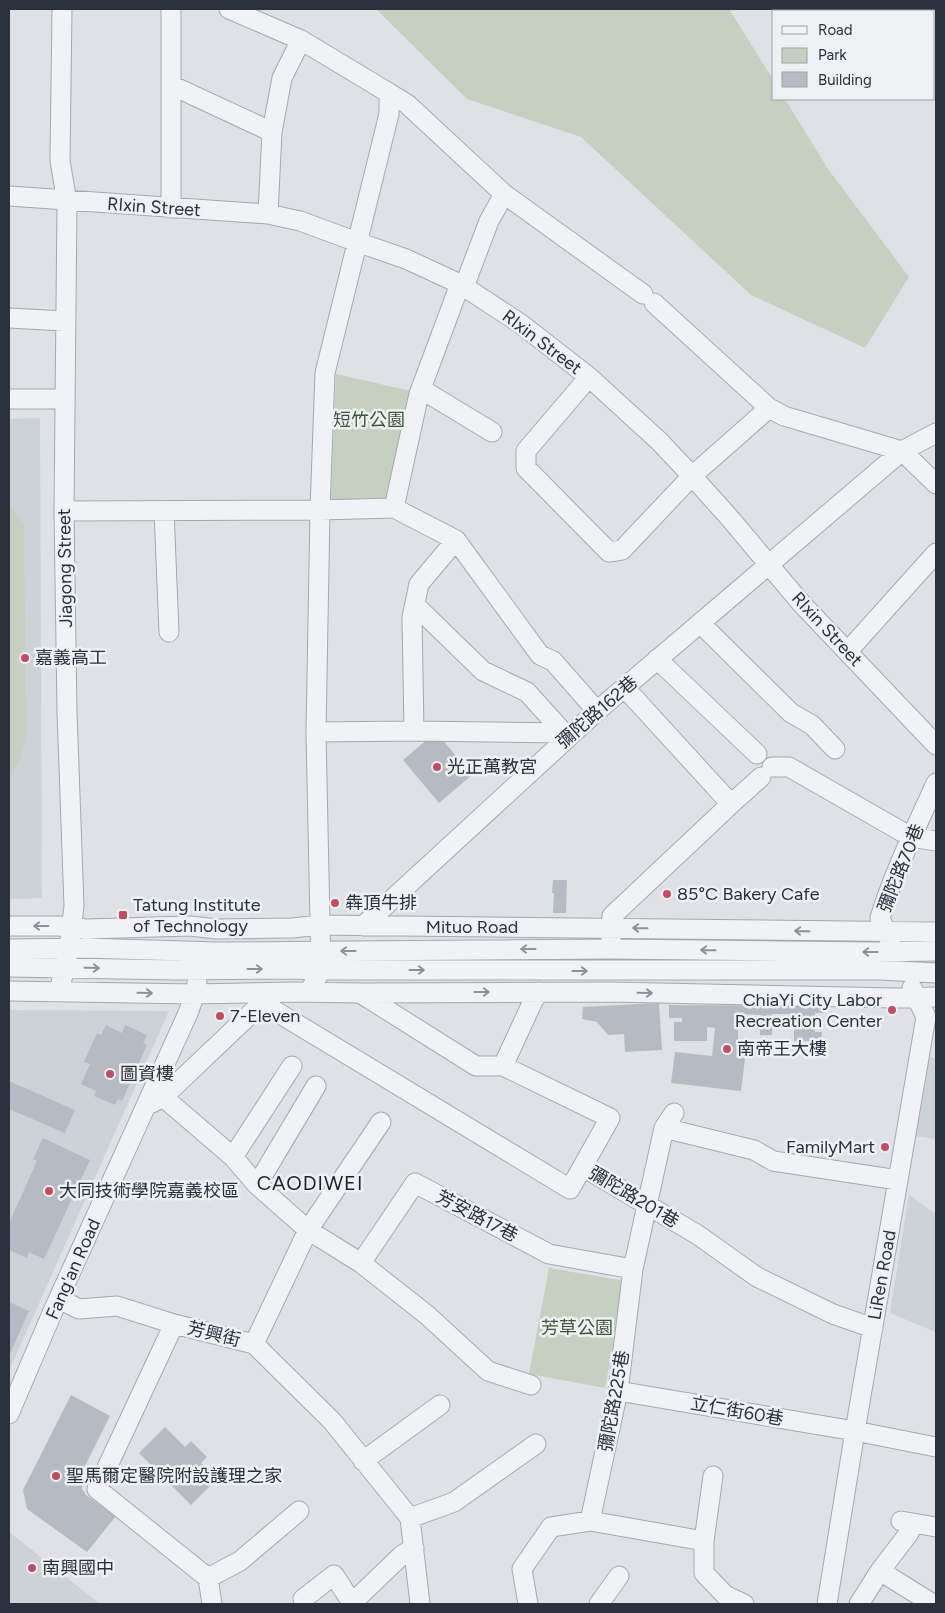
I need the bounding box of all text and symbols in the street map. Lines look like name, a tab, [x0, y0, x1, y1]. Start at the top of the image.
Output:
legend	[772, 10, 935, 100]
text: Road	[818, 21, 853, 39]
text: Park	[818, 46, 847, 64]
text: Building	[818, 71, 872, 89]
street label: RIxin Street	[106, 193, 202, 221]
street label: RIxin Street	[498, 305, 586, 379]
park label: 短竹公園	[333, 409, 405, 431]
street label: Jiagong Street	[53, 508, 77, 628]
street label: RIxin Street	[787, 587, 867, 671]
place label: 嘉義高工	[35, 647, 107, 669]
marker: 嘉義高工	[19, 652, 31, 664]
street label: 彌陀路162巷	[552, 671, 642, 753]
place label: 光正萬教宮	[447, 756, 537, 778]
marker: 光正萬教宮	[431, 761, 443, 773]
street label: 彌陀路70巷	[873, 821, 929, 915]
place label: 85°C Bakery Cafe	[677, 883, 820, 905]
marker: 85°C Bakery Cafe	[661, 888, 673, 900]
place label: 犇頂牛排	[345, 892, 417, 914]
place label: Tatung Institute of Technology	[133, 894, 261, 937]
marker: 犇頂牛排	[329, 897, 341, 909]
marker: Tatung Institute of Technology	[117, 909, 129, 921]
street label: Mituo Road	[426, 916, 518, 938]
one-way arrow	[33, 921, 49, 931]
one-way arrow	[632, 923, 648, 933]
one-way arrow	[795, 926, 811, 936]
one-way arrow	[520, 945, 536, 954]
one-way arrow	[700, 945, 716, 955]
one-way arrow	[340, 946, 356, 956]
one-way arrow	[862, 947, 878, 957]
one-way arrow	[84, 963, 100, 973]
one-way arrow	[246, 964, 263, 974]
one-way arrow	[409, 965, 425, 975]
one-way arrow	[572, 966, 588, 976]
one-way arrow	[136, 988, 153, 998]
one-way arrow	[474, 988, 490, 997]
one-way arrow	[636, 988, 653, 998]
place label: ChiaYi City Labor Recreation Center	[735, 989, 882, 1032]
marker: ChiaYi City Labor Recreation Center	[886, 1004, 898, 1016]
place label: 7-Eleven	[230, 1005, 300, 1027]
marker: 7-Eleven	[214, 1010, 226, 1022]
place label: 南帝王大樓	[737, 1038, 827, 1060]
marker: 南帝王大樓	[721, 1043, 733, 1055]
place label: 圖資樓	[120, 1063, 174, 1085]
marker: 圖資樓	[104, 1068, 116, 1080]
place label: FamilyMart	[786, 1136, 875, 1158]
marker: FamilyMart	[879, 1141, 891, 1153]
street label: 彌陀路201巷	[585, 1162, 683, 1232]
district label: CAODIWEI	[257, 1171, 363, 1195]
place label: 大同技術學院嘉義校區	[59, 1180, 239, 1202]
marker: 大同技術學院嘉義校區	[43, 1185, 55, 1197]
street label: 芳安路17巷	[432, 1185, 522, 1247]
street label: Fang'an Road	[41, 1215, 105, 1323]
street label: LiRen Road	[863, 1228, 901, 1322]
street label: 芳興街	[185, 1317, 243, 1351]
park label: 芳草公園	[541, 1317, 613, 1339]
street label: 彌陀路225巷	[594, 1349, 634, 1453]
street label: 立仁街60巷	[689, 1392, 785, 1430]
place label: 聖馬爾定醫院附設護理之家	[66, 1465, 282, 1487]
marker: 聖馬爾定醫院附設護理之家	[50, 1470, 62, 1482]
place label: 南興國中	[42, 1557, 114, 1579]
marker: 南興國中	[26, 1562, 38, 1574]

